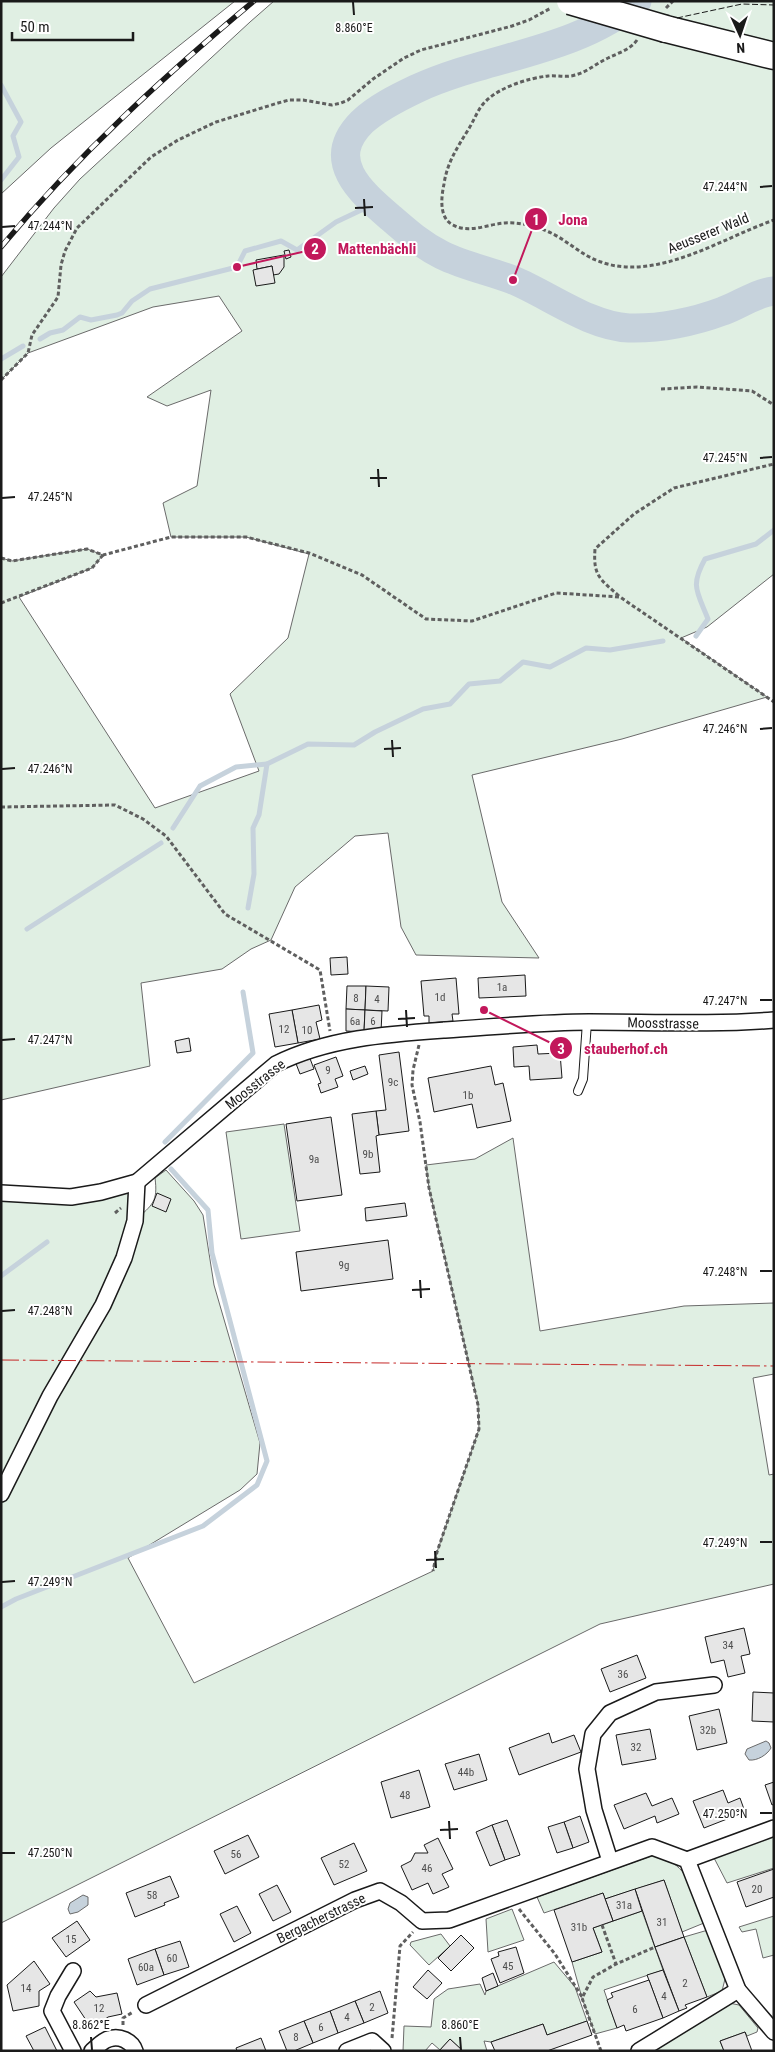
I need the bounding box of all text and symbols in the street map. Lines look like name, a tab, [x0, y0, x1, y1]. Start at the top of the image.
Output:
scale bar	[12, 10, 134, 42]
north arrow	[715, 10, 765, 60]
text: 50 m	[20, 18, 50, 36]
text: 8.860°E	[335, 21, 373, 35]
text: N	[736, 40, 745, 56]
text: 47.244°N	[703, 180, 747, 194]
callout: Jona	[523, 204, 597, 234]
street label: Aeusserer Wald	[665, 209, 751, 257]
text: 1	[532, 211, 540, 229]
text: Jona	[558, 211, 588, 229]
text: 47.244°N	[28, 219, 72, 233]
callout: Mattenbächli	[303, 234, 426, 264]
text: 2	[311, 240, 319, 258]
text: Mattenbächli	[338, 240, 416, 258]
text: 47.245°N	[703, 451, 747, 465]
text: 47.245°N	[28, 490, 72, 504]
text: 47.246°N	[703, 722, 747, 736]
text: 47.246°N	[28, 762, 72, 776]
house number: 1a	[497, 981, 507, 994]
house number: 1d	[435, 991, 445, 1004]
house number: 8	[353, 992, 359, 1005]
house number: 4	[374, 993, 380, 1006]
text: 47.247°N	[703, 994, 747, 1008]
street label: Moosstrasse	[627, 1014, 699, 1032]
house number: 6a	[350, 1015, 360, 1028]
house number: 6	[370, 1015, 376, 1028]
house number: 12	[279, 1023, 289, 1036]
house number: 10	[302, 1024, 312, 1037]
text: 47.247°N	[28, 1033, 72, 1047]
callout: stauberhof.ch	[549, 1033, 678, 1063]
text: 3	[557, 1040, 565, 1058]
text: stauberhof.ch	[584, 1040, 668, 1058]
street label: Moosstrasse	[222, 1055, 288, 1112]
house number: 9	[325, 1064, 331, 1077]
house number: 9c	[388, 1076, 398, 1089]
house number: 1b	[463, 1089, 473, 1102]
house number: 9b	[363, 1148, 373, 1161]
house number: 9a	[309, 1153, 319, 1166]
house number: 9g	[339, 1259, 349, 1272]
text: 47.248°N	[703, 1265, 747, 1279]
text: 47.248°N	[28, 1304, 72, 1318]
text: 47.249°N	[703, 1536, 747, 1550]
text: 47.249°N	[28, 1575, 72, 1589]
house number: 34	[723, 1639, 734, 1652]
house number: 36	[618, 1668, 628, 1681]
house number: 32b	[700, 1724, 716, 1737]
house number: 32	[631, 1741, 641, 1754]
house number: 44b	[458, 1766, 474, 1779]
house number: 48	[400, 1789, 410, 1802]
text: 47.250°N	[703, 1807, 747, 1821]
text: 47.250°N	[28, 1846, 72, 1860]
house number: 56	[231, 1848, 241, 1861]
house number: 52	[339, 1858, 349, 1871]
house number: 46	[422, 1862, 432, 1875]
house number: 20	[752, 1883, 762, 1896]
house number: 58	[147, 1889, 157, 1902]
street label: Bergacherstrasse	[274, 1889, 368, 1946]
house number: 31a	[616, 1899, 632, 1912]
house number: 31	[657, 1916, 667, 1929]
house number: 31b	[571, 1921, 587, 1934]
house number: 15	[66, 1933, 76, 1946]
house number: 60	[167, 1952, 177, 1965]
house number: 45	[503, 1960, 513, 1973]
house number: 60a	[138, 1961, 154, 1974]
house number: 2	[682, 1977, 688, 1990]
house number: 14	[21, 1982, 32, 1995]
house number: 4	[661, 1990, 667, 2003]
house number: 2	[369, 2001, 375, 2014]
house number: 12	[94, 2002, 104, 2015]
house number: 6	[632, 2003, 638, 2016]
house number: 4	[344, 2011, 350, 2024]
text: 8.862°E	[72, 2018, 110, 2032]
text: 8.860°E	[441, 2018, 479, 2032]
house number: 6	[318, 2021, 324, 2034]
house number: 8	[293, 2031, 299, 2044]

